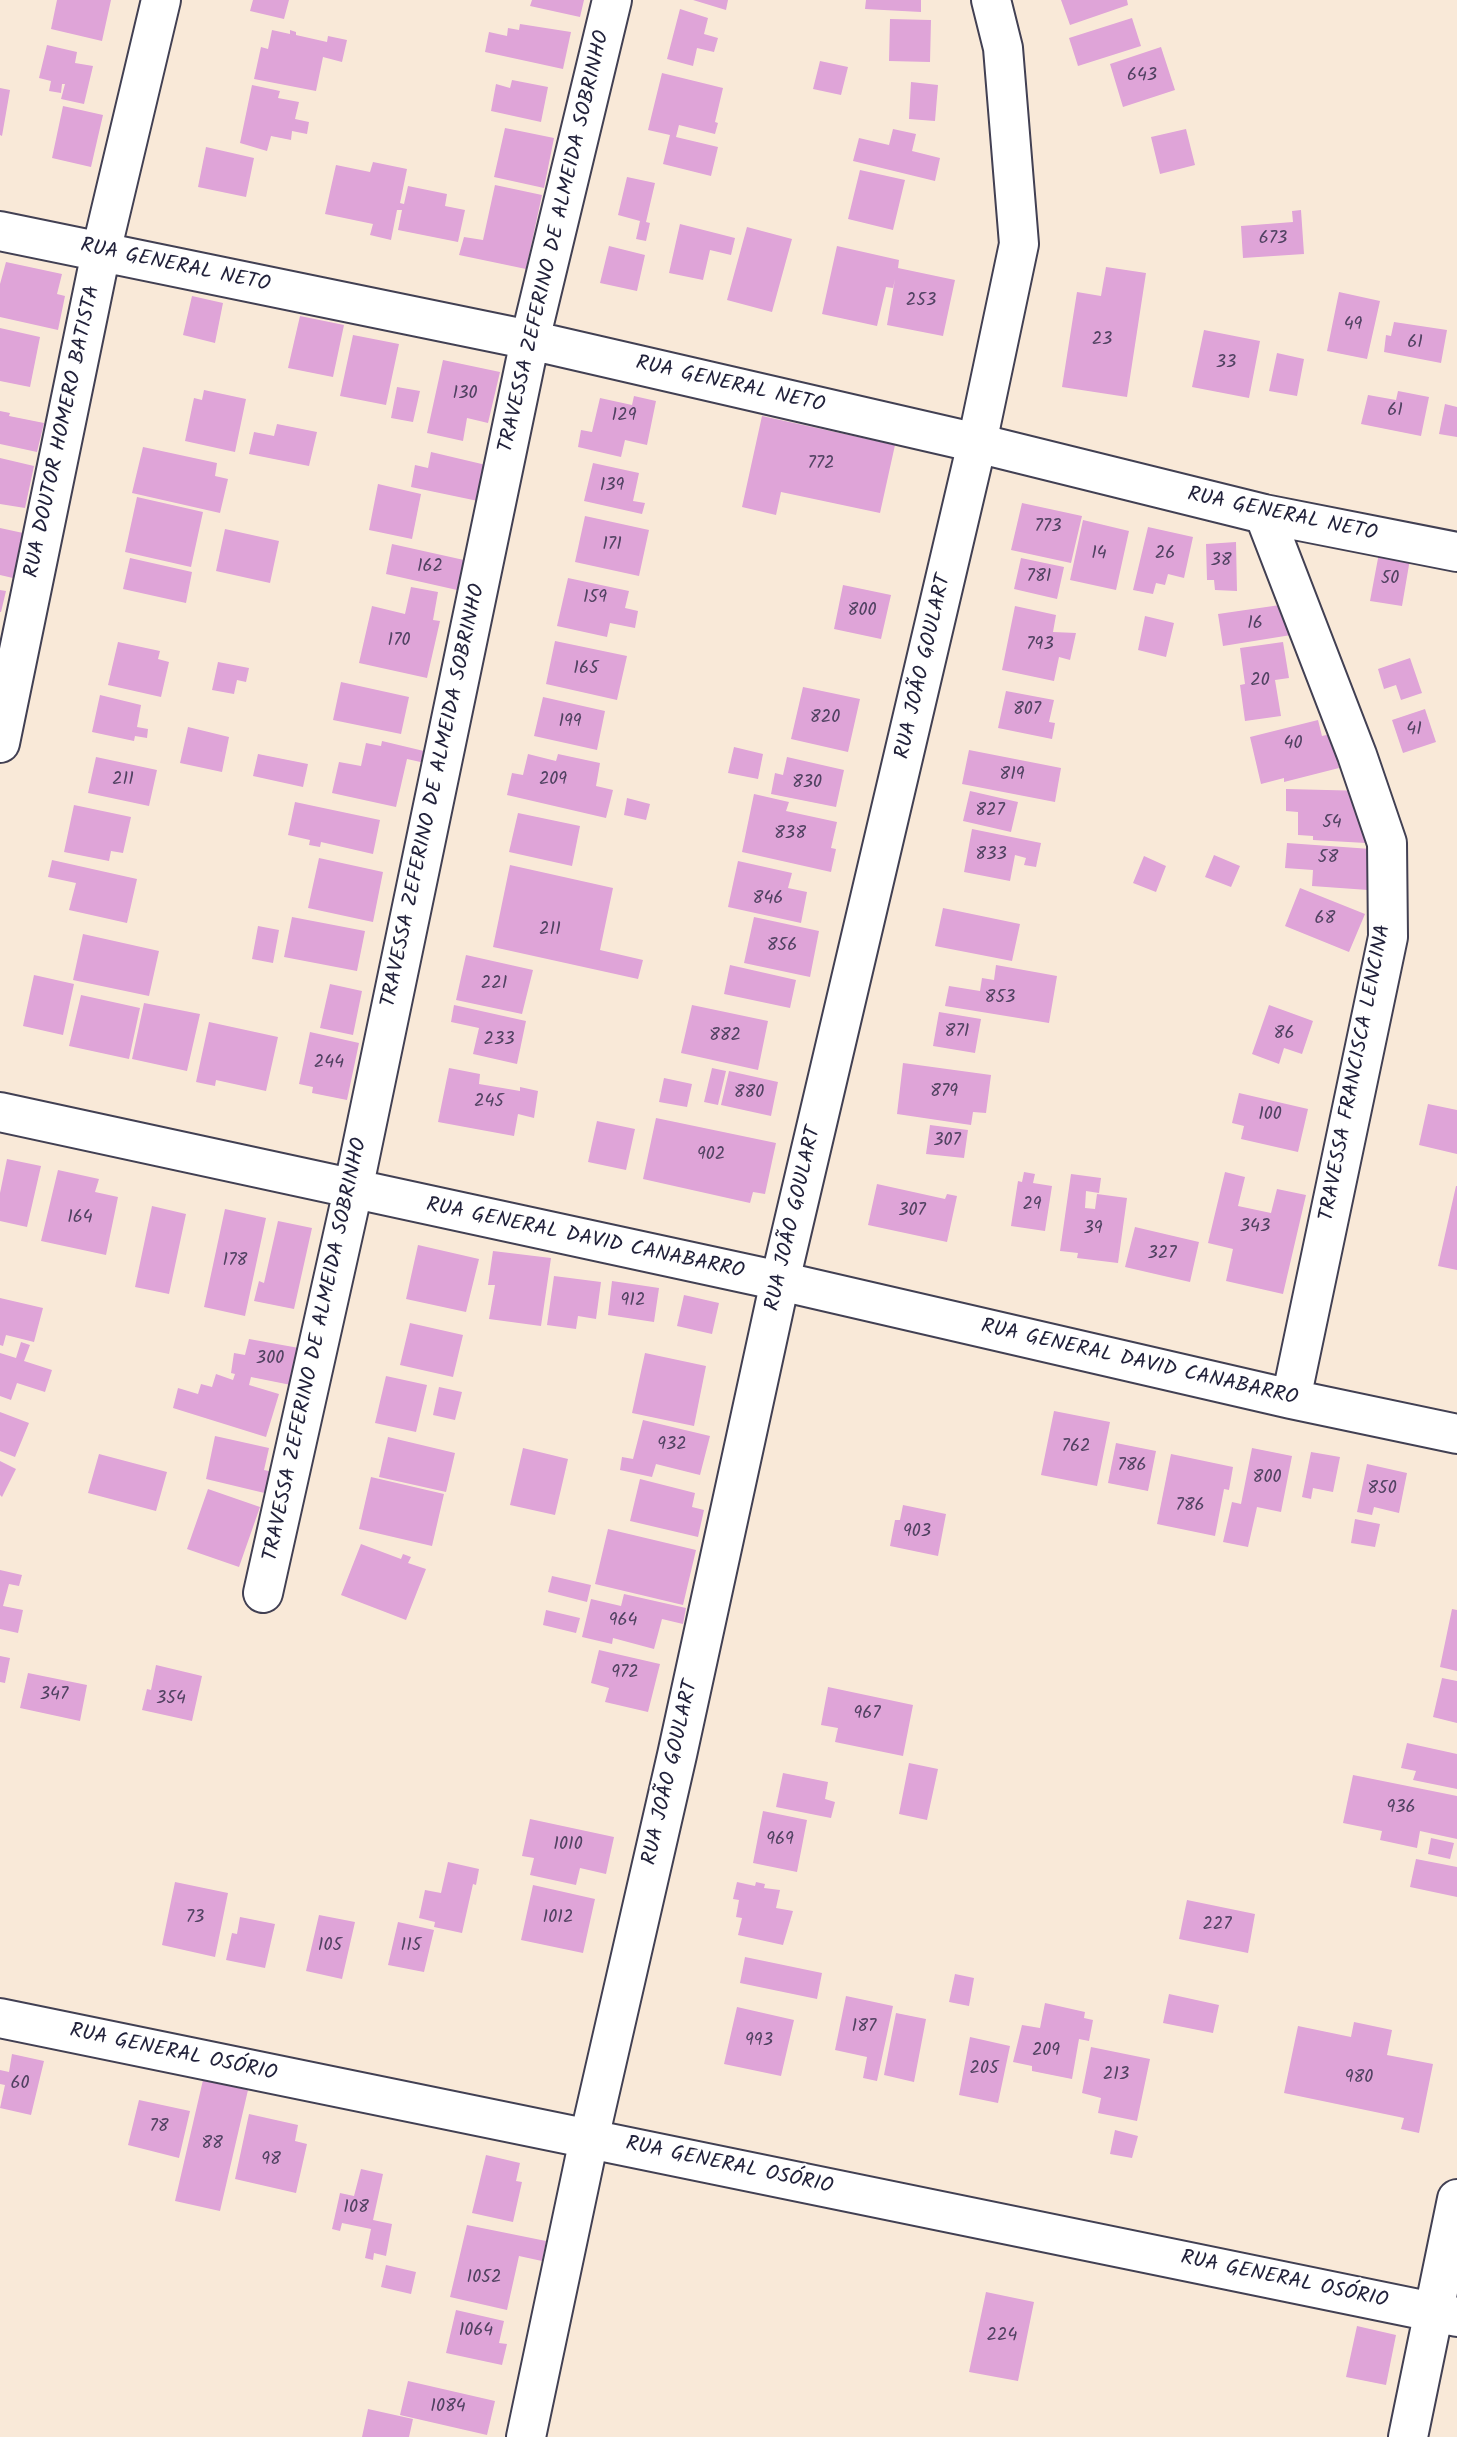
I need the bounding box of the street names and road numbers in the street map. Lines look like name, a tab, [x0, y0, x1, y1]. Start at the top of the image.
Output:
street label: TRAVESSA ZEFERINO DE ALMEIDA SOBRINHO	[495, 29, 617, 455]
street label: RUA GENERAL NETO	[78, 235, 272, 299]
street label: RUA DOUTOR HOMERO BATISTA	[21, 284, 107, 580]
street label: RUA GENERAL NETO	[633, 352, 827, 420]
street label: RUA GENERAL NETO	[1185, 484, 1379, 548]
street label: RUA JOÃO GOULART	[891, 572, 959, 762]
street label: TRAVESSA ZEFERINO DE ALMEIDA SOBRINHO	[378, 582, 492, 1010]
street label: TRAVESSA FRANCISCA LENCINA	[1316, 923, 1398, 1223]
street label: RUA JOÃO GOULART	[761, 1124, 829, 1314]
street label: TRAVESSA ZEFERINO DE ALMEIDA SOBRINHO	[260, 1136, 374, 1564]
street label: RUA GENERAL DAVID CANABARRO	[424, 1194, 746, 1286]
street label: RUA GENERAL DAVID CANABARRO	[978, 1315, 1300, 1413]
street label: RUA JOÃO GOULART	[638, 1678, 706, 1868]
street label: RUA GENERAL OSÓRIO	[67, 2020, 279, 2088]
street label: RUA GENERAL OSÓRIO	[623, 2133, 835, 2201]
street label: RUA GENERAL OSÓRIO	[1178, 2247, 1390, 2315]

